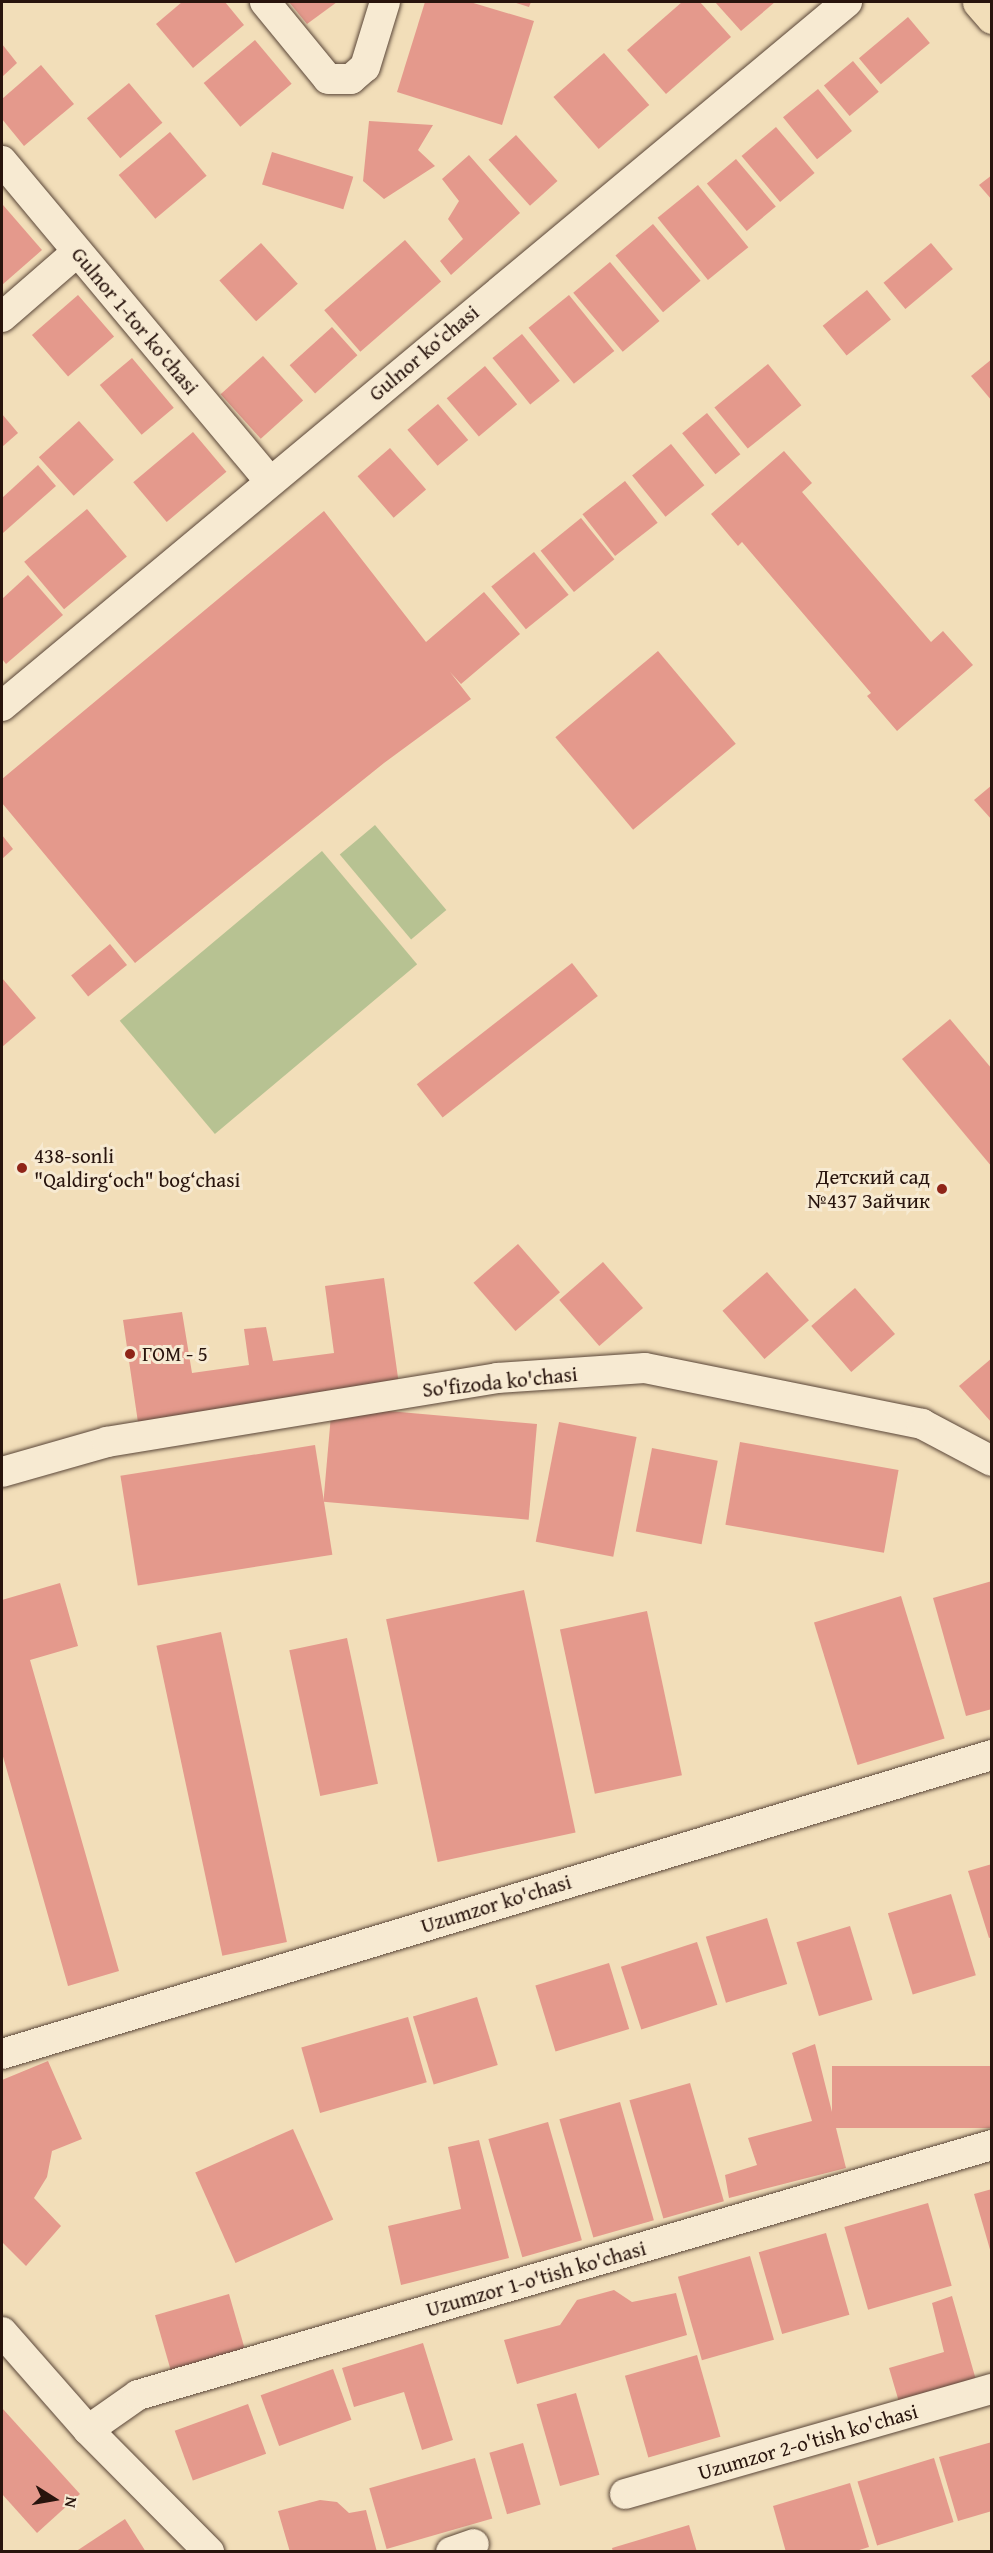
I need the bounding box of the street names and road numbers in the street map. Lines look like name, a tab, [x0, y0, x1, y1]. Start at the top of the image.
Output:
street label: Gulnor 1-tor koʻchasi	[66, 242, 204, 400]
street label: Gulnor koʻchasi	[364, 300, 484, 406]
street label: So'fizoda ko'chasi	[421, 1361, 579, 1403]
street label: Uzumzor ko'chasi	[418, 1869, 574, 1939]
street label: Uzumzor 1-o'tish ko'chasi	[423, 2236, 649, 2322]
street label: Uzumzor 2-o'tish ko'chasi	[695, 2399, 921, 2485]

